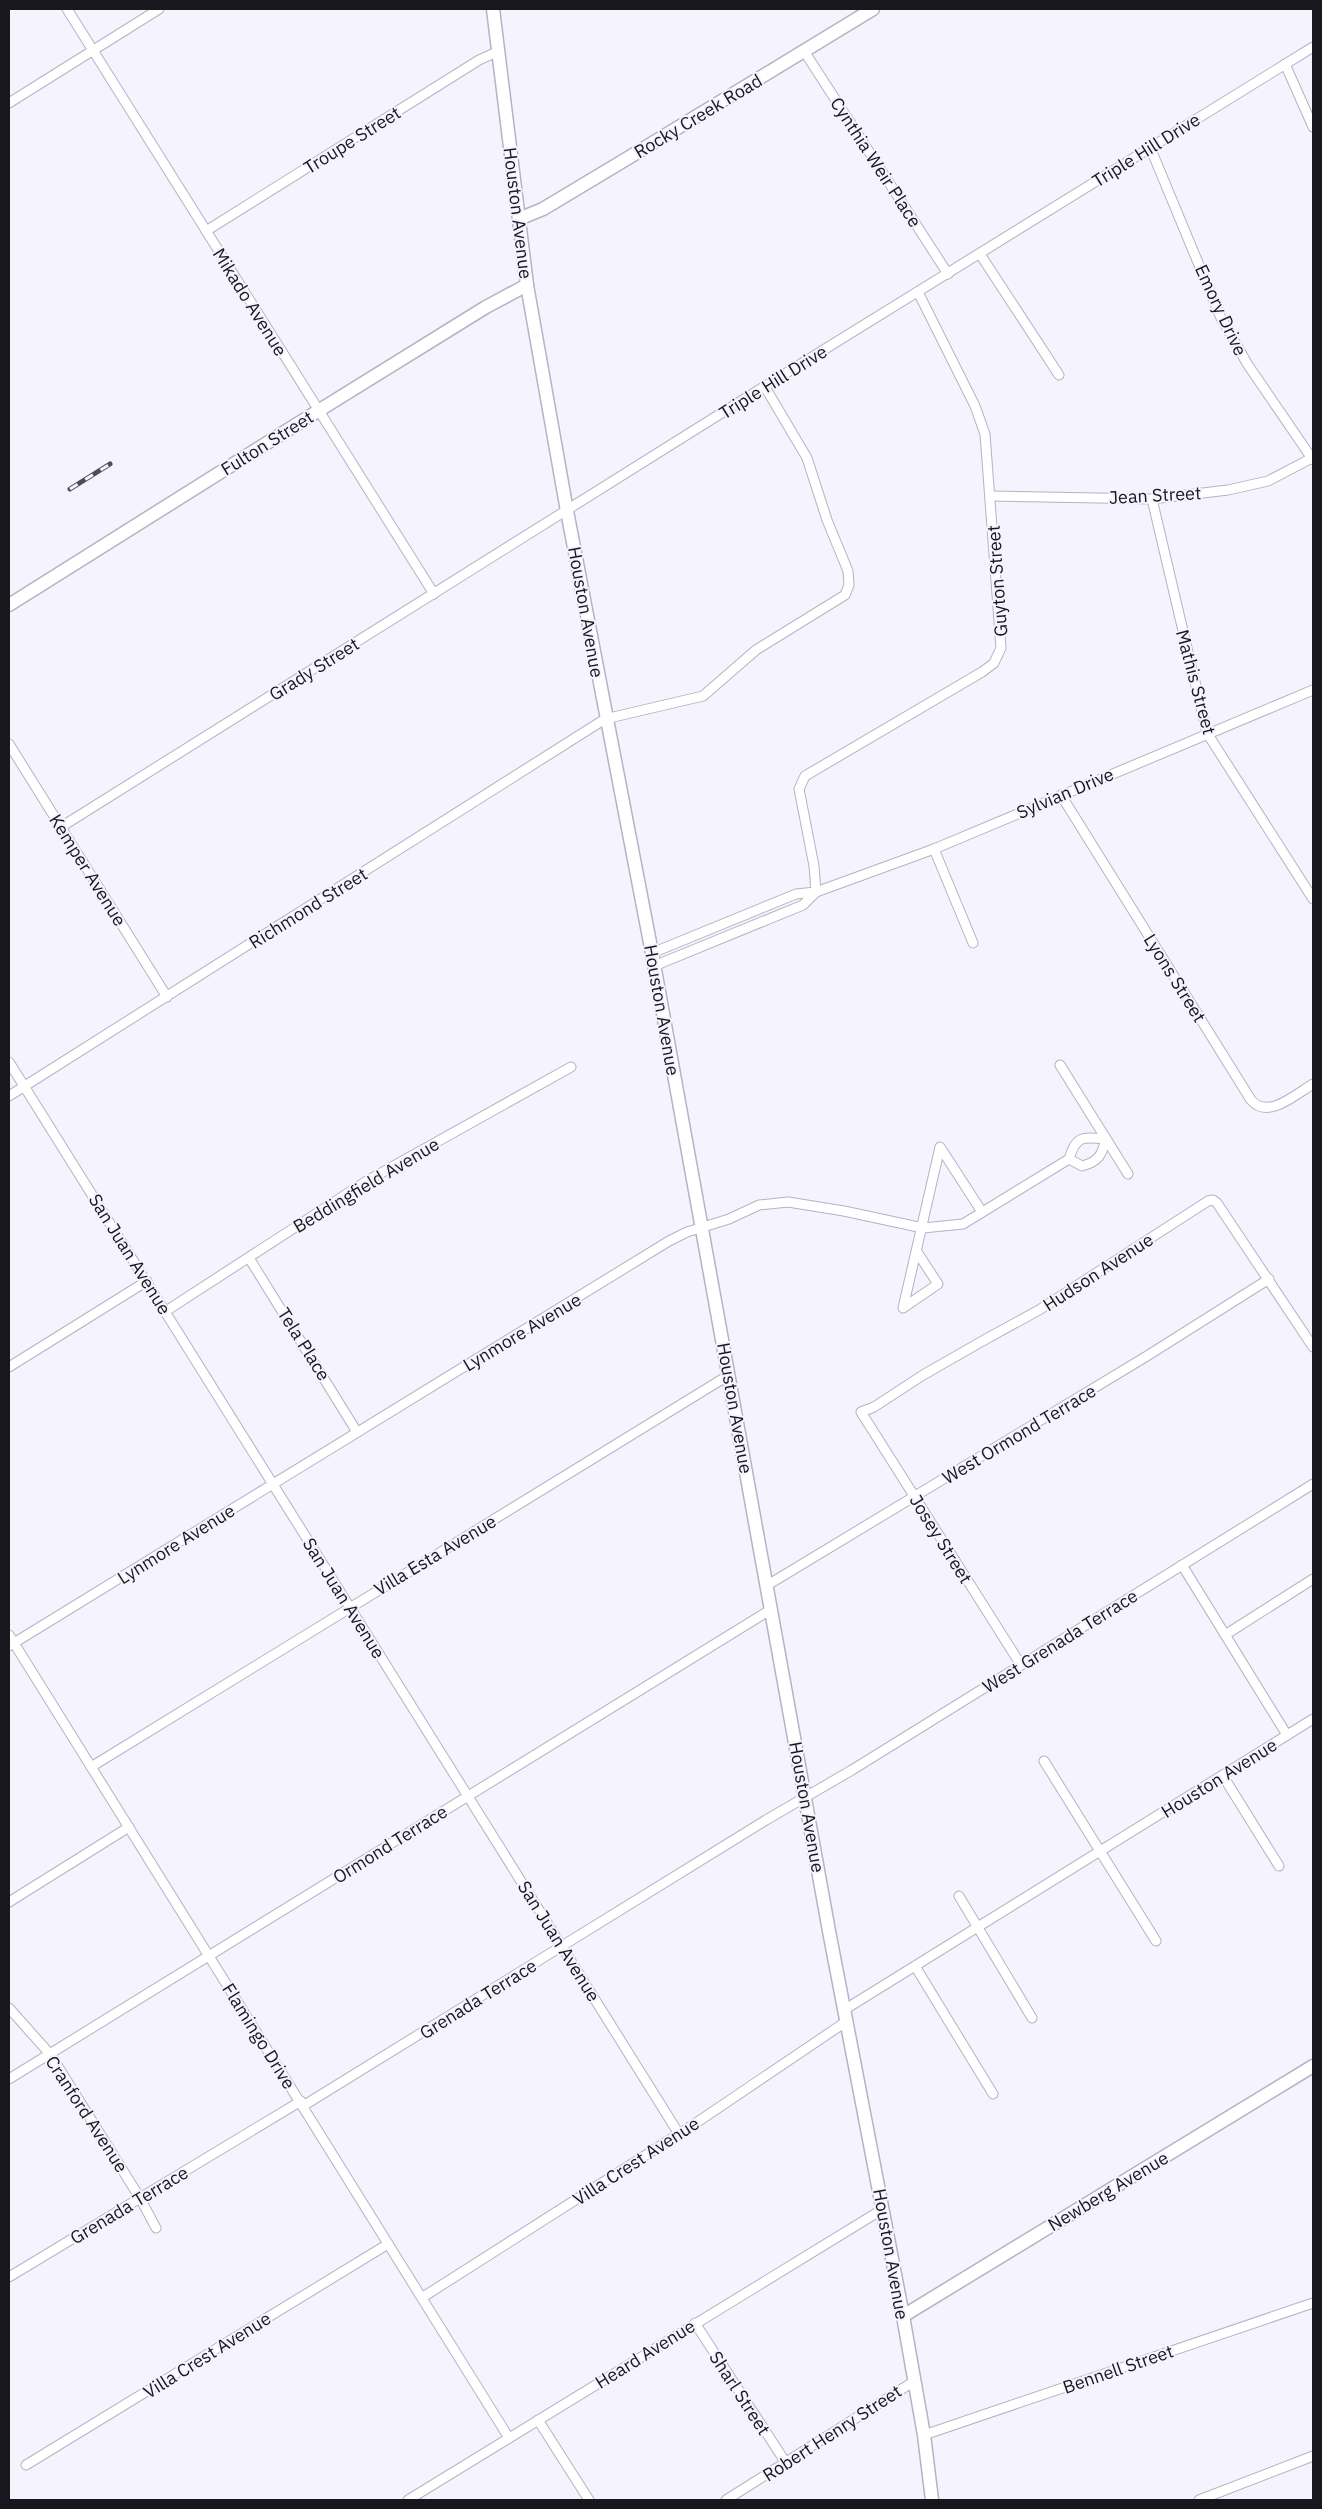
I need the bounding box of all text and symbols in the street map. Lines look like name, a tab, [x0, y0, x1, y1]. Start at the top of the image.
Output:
street label: Rocky Creek Road	[630, 69, 766, 163]
street label: Cynthia Weir Place	[825, 93, 927, 231]
street label: Troupe Street	[299, 101, 405, 179]
street label: Triple Hill Drive	[1088, 108, 1204, 192]
street label: Houston Avenue	[499, 146, 538, 280]
street label: Mikado Avenue	[208, 244, 292, 360]
street label: Emory Drive	[1190, 261, 1252, 359]
street label: Triple Hill Drive	[715, 340, 831, 424]
street label: Fulton Street	[216, 405, 318, 481]
street label: Jean Street	[1108, 481, 1202, 509]
street label: Guyton Street	[982, 524, 1012, 638]
street label: Houston Avenue	[563, 545, 609, 679]
street label: Mathis Street	[1171, 627, 1221, 737]
street label: Grady Street	[265, 632, 363, 706]
street label: Sylvian Drive	[1013, 762, 1117, 824]
street label: Kemper Avenue	[44, 810, 132, 930]
street label: Richmond Street	[244, 862, 372, 954]
street label: Lyons Street	[1139, 930, 1211, 1026]
street label: Houston Avenue	[639, 943, 685, 1077]
street label: Beddingfield Avenue	[289, 1132, 443, 1238]
street label: San Juan Avenue	[84, 1189, 176, 1319]
street label: Hudson Avenue	[1039, 1228, 1158, 1316]
street label: Lynmore Avenue	[459, 1288, 585, 1376]
street label: Tela Place	[273, 1303, 336, 1385]
street label: Houston Avenue	[712, 1341, 758, 1475]
street label: West Ormond Terrace	[938, 1379, 1100, 1489]
street label: Josey Street	[905, 1490, 977, 1588]
street label: Lynmore Avenue	[113, 1499, 239, 1589]
street label: Villa Esta Avenue	[370, 1509, 500, 1601]
street label: San Juan Avenue	[298, 1533, 390, 1663]
street label: West Grenada Terrace	[978, 1584, 1142, 1698]
street label: Houston Avenue	[1157, 1733, 1281, 1823]
street label: Houston Avenue	[784, 1740, 830, 1874]
street label: Ormond Terrace	[329, 1800, 452, 1888]
street label: San Juan Avenue	[513, 1876, 605, 2006]
street label: Grenada Terrace	[415, 1954, 541, 2044]
street label: Flamingo Drive	[217, 1979, 301, 2093]
street label: Cranford Avenue	[41, 2051, 133, 2177]
street label: Villa Crest Avenue	[569, 2112, 704, 2210]
street label: Newberg Avenue	[1043, 2146, 1173, 2236]
street label: Grenada Terrace	[66, 2161, 192, 2249]
street label: Houston Avenue	[868, 2187, 914, 2321]
street label: Villa Crest Avenue	[139, 2307, 275, 2403]
street label: Heard Avenue	[591, 2314, 699, 2394]
street label: Bennell Street	[1060, 2339, 1176, 2399]
street label: Sharl Street	[704, 2347, 776, 2439]
street label: Robert Henry Street	[758, 2379, 906, 2487]

